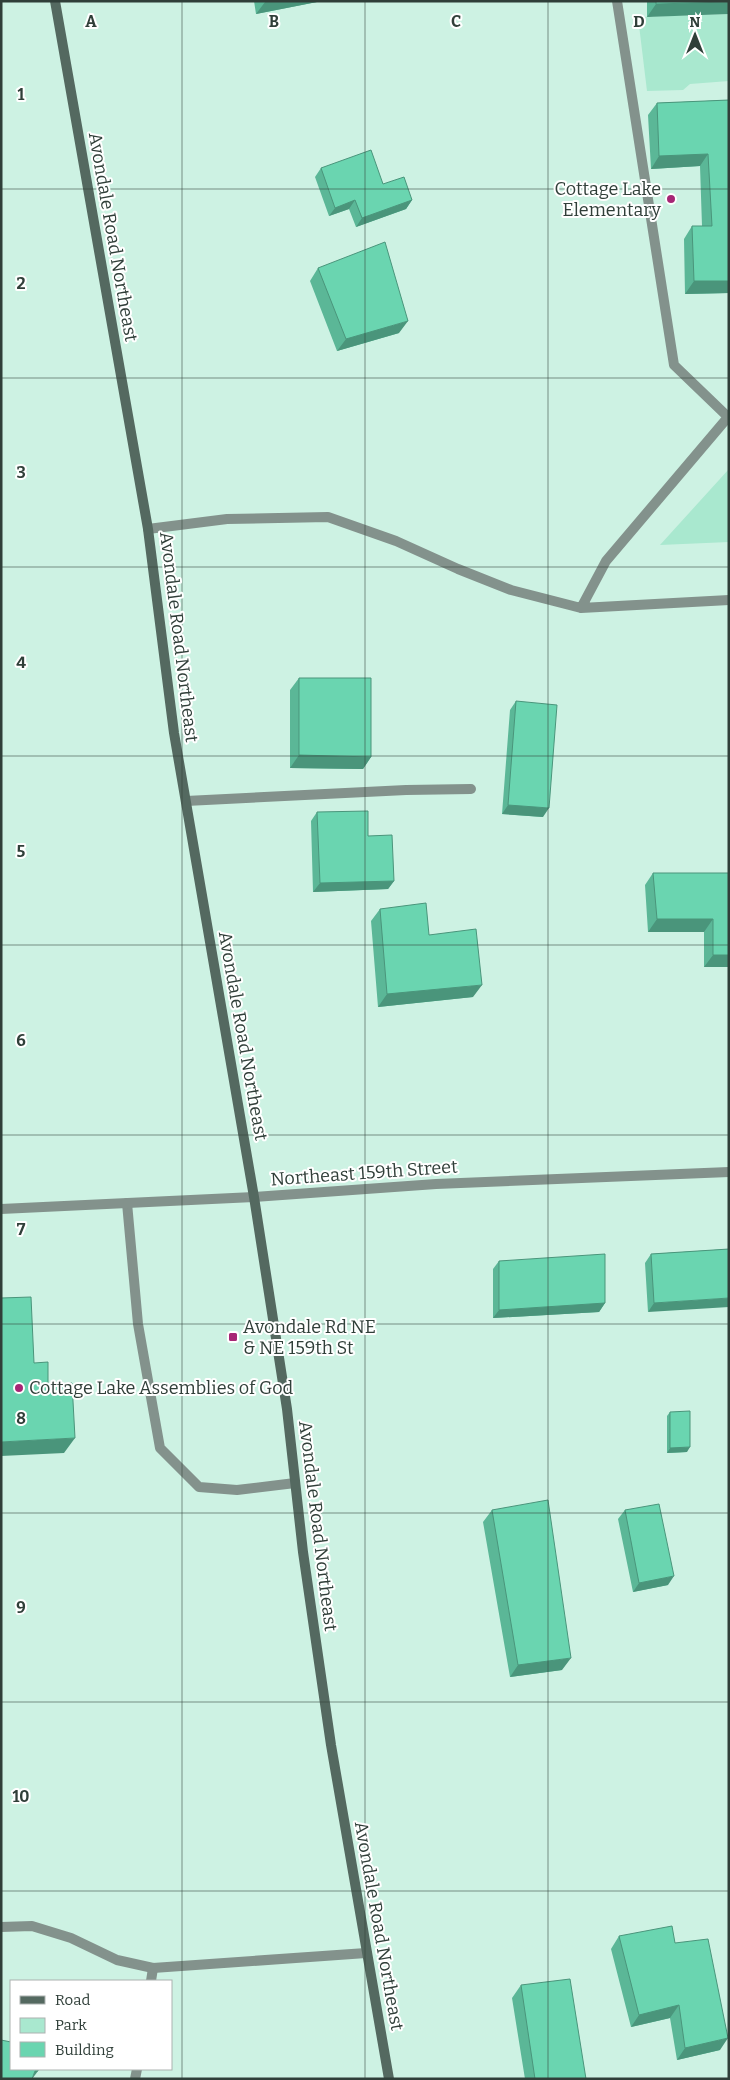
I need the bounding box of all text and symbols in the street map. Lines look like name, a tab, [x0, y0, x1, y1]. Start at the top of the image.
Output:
north arrow	[670, 10, 720, 60]
text: A	[85, 12, 97, 31]
text: B	[269, 12, 279, 31]
text: C	[451, 12, 461, 31]
text: D	[633, 12, 645, 31]
text: N	[690, 14, 701, 31]
text: 1	[18, 85, 25, 104]
street label: Avondale Road Northeast	[84, 131, 142, 344]
place label: Cottage Lake Elementary	[555, 178, 661, 221]
marker: Cottage Lake Elementary	[665, 193, 677, 205]
text: 2	[16, 274, 26, 293]
text: 3	[16, 463, 26, 482]
street label: Avondale Road Northeast	[155, 530, 203, 744]
text: 4	[16, 653, 26, 672]
text: 5	[17, 842, 26, 861]
street label: Avondale Road Northeast	[214, 930, 272, 1143]
text: 6	[16, 1031, 26, 1050]
street label: Northeast 159th Street	[270, 1155, 459, 1191]
text: 7	[17, 1220, 26, 1239]
place label: Avondale Rd NE & NE 159th St	[243, 1316, 376, 1359]
marker: Avondale Rd NE & NE 159th St	[227, 1331, 239, 1343]
place label: Cottage Lake Assemblies of God	[29, 1377, 294, 1399]
marker: Cottage Lake Assemblies of God	[13, 1382, 25, 1394]
text: 8	[16, 1409, 26, 1428]
street label: Avondale Road Northeast	[294, 1419, 342, 1633]
text: 9	[16, 1598, 26, 1617]
text: 10	[12, 1787, 30, 1806]
street label: Avondale Road Northeast	[350, 1820, 408, 2033]
legend	[10, 1980, 172, 2070]
text: Road	[55, 1991, 90, 2009]
text: Park	[55, 2016, 87, 2034]
text: Building	[55, 2041, 114, 2059]

